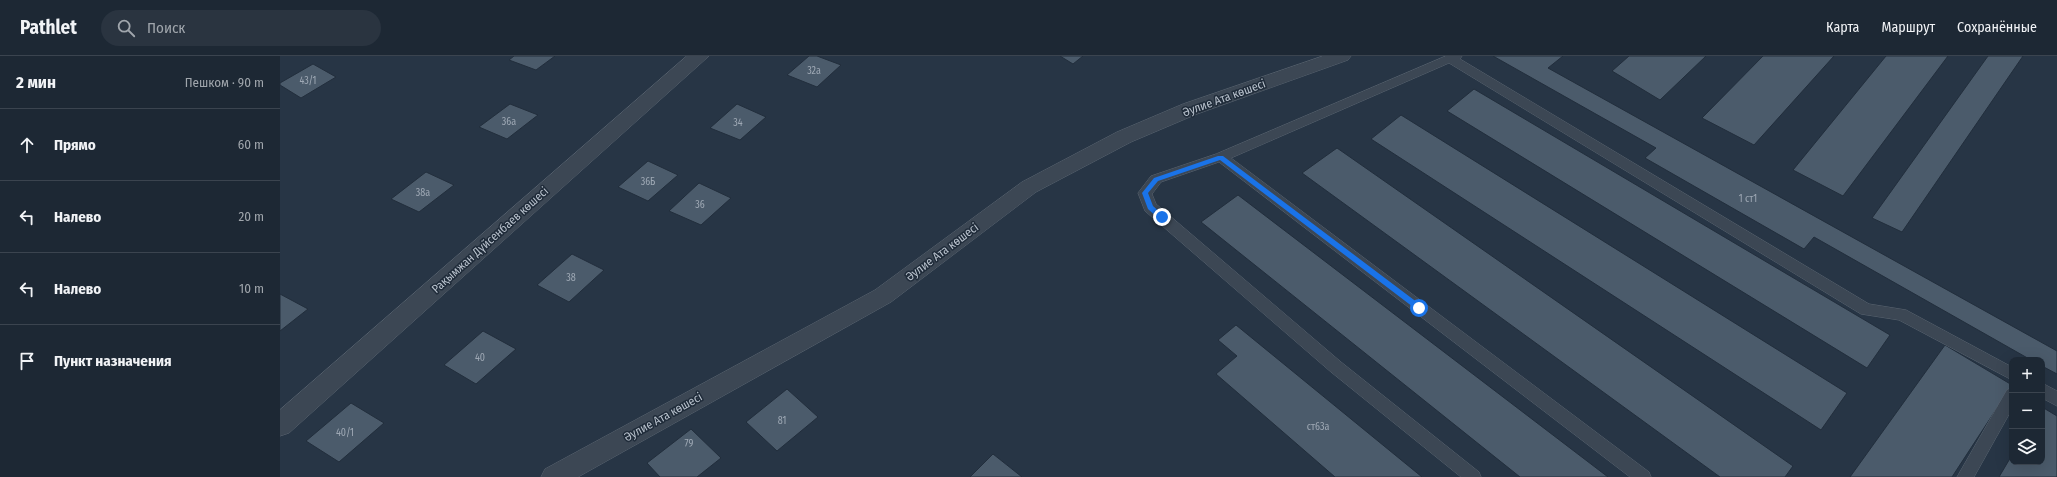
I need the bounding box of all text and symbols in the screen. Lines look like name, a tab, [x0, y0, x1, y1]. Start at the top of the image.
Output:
search box	[101, 10, 381, 46]
text: Pathlet	[20, 16, 77, 39]
icon: search	[115, 17, 137, 39]
text: Поиск	[147, 19, 185, 37]
text: Карта	[1826, 19, 1859, 36]
text: Маршрут	[1881, 19, 1935, 36]
text: Сохранённые	[1957, 19, 2037, 36]
house number: 32а	[807, 65, 821, 77]
text: 2 мин	[16, 72, 56, 93]
text: Пешком · 90 m	[185, 75, 264, 90]
house number: 43/1	[300, 75, 317, 87]
street label: Әулие Ата көшесі	[1181, 76, 1267, 120]
house number: 36а	[502, 116, 516, 128]
house number: 34	[733, 117, 743, 129]
icon: ahead	[16, 134, 38, 156]
text: Прямо	[54, 136, 96, 154]
text: 60 m	[238, 137, 264, 152]
house number: 36Б	[641, 176, 655, 188]
street label: Рақымжан Дүйсенбаев көшесі	[429, 184, 551, 296]
house number: 38а	[416, 187, 430, 199]
house number: 1 ст1	[1739, 193, 1757, 205]
house number: 36	[695, 199, 705, 211]
icon: left	[16, 206, 38, 228]
text: Налево	[54, 208, 101, 226]
route end	[1153, 208, 1171, 226]
text: 20 m	[238, 209, 264, 224]
street label: Әулие Ата көшесі	[903, 220, 981, 284]
house number: 38	[566, 272, 576, 284]
icon: left	[16, 278, 38, 300]
text: Налево	[54, 280, 101, 298]
text: 10 m	[239, 281, 264, 296]
route start	[1410, 299, 1428, 317]
icon: arrive	[16, 350, 38, 372]
text: Пункт назначения	[54, 352, 172, 370]
house number: 40	[475, 352, 485, 364]
map controls	[2009, 357, 2045, 465]
button: +	[2009, 357, 2045, 393]
street label: Әулие Ата көшесі	[621, 390, 705, 444]
button: −	[2009, 393, 2045, 429]
house number: 81	[778, 415, 786, 427]
house number: ст63а	[1307, 421, 1329, 433]
house number: 40/1	[336, 427, 354, 439]
button: layers	[2009, 429, 2045, 465]
house number: 79	[685, 438, 694, 450]

